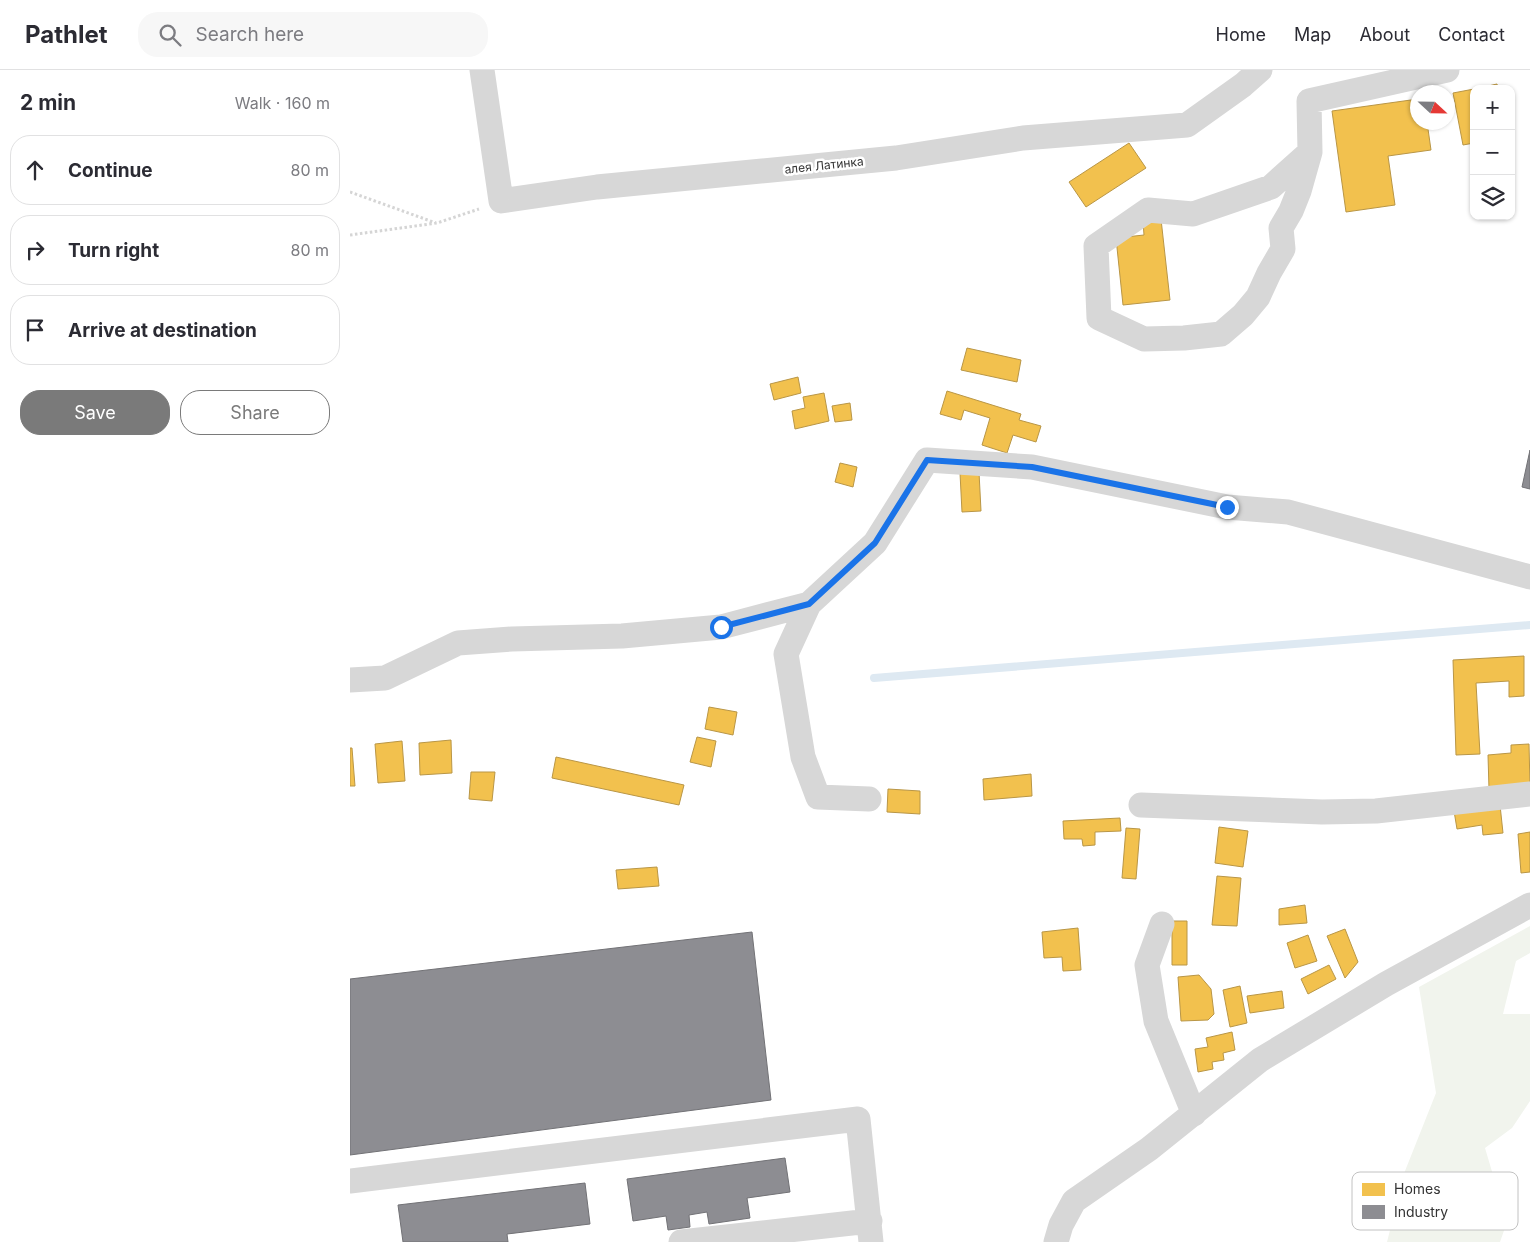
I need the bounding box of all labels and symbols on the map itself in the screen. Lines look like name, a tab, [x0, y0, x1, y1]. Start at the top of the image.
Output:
north arrow	[1410, 85, 1455, 130]
street label: алея Латинка	[784, 153, 864, 177]
route end	[1216, 496, 1239, 519]
route start	[710, 616, 733, 639]
legend	[1352, 1172, 1518, 1230]
text: Homes	[1394, 1180, 1441, 1197]
text: Industry	[1394, 1203, 1448, 1220]

